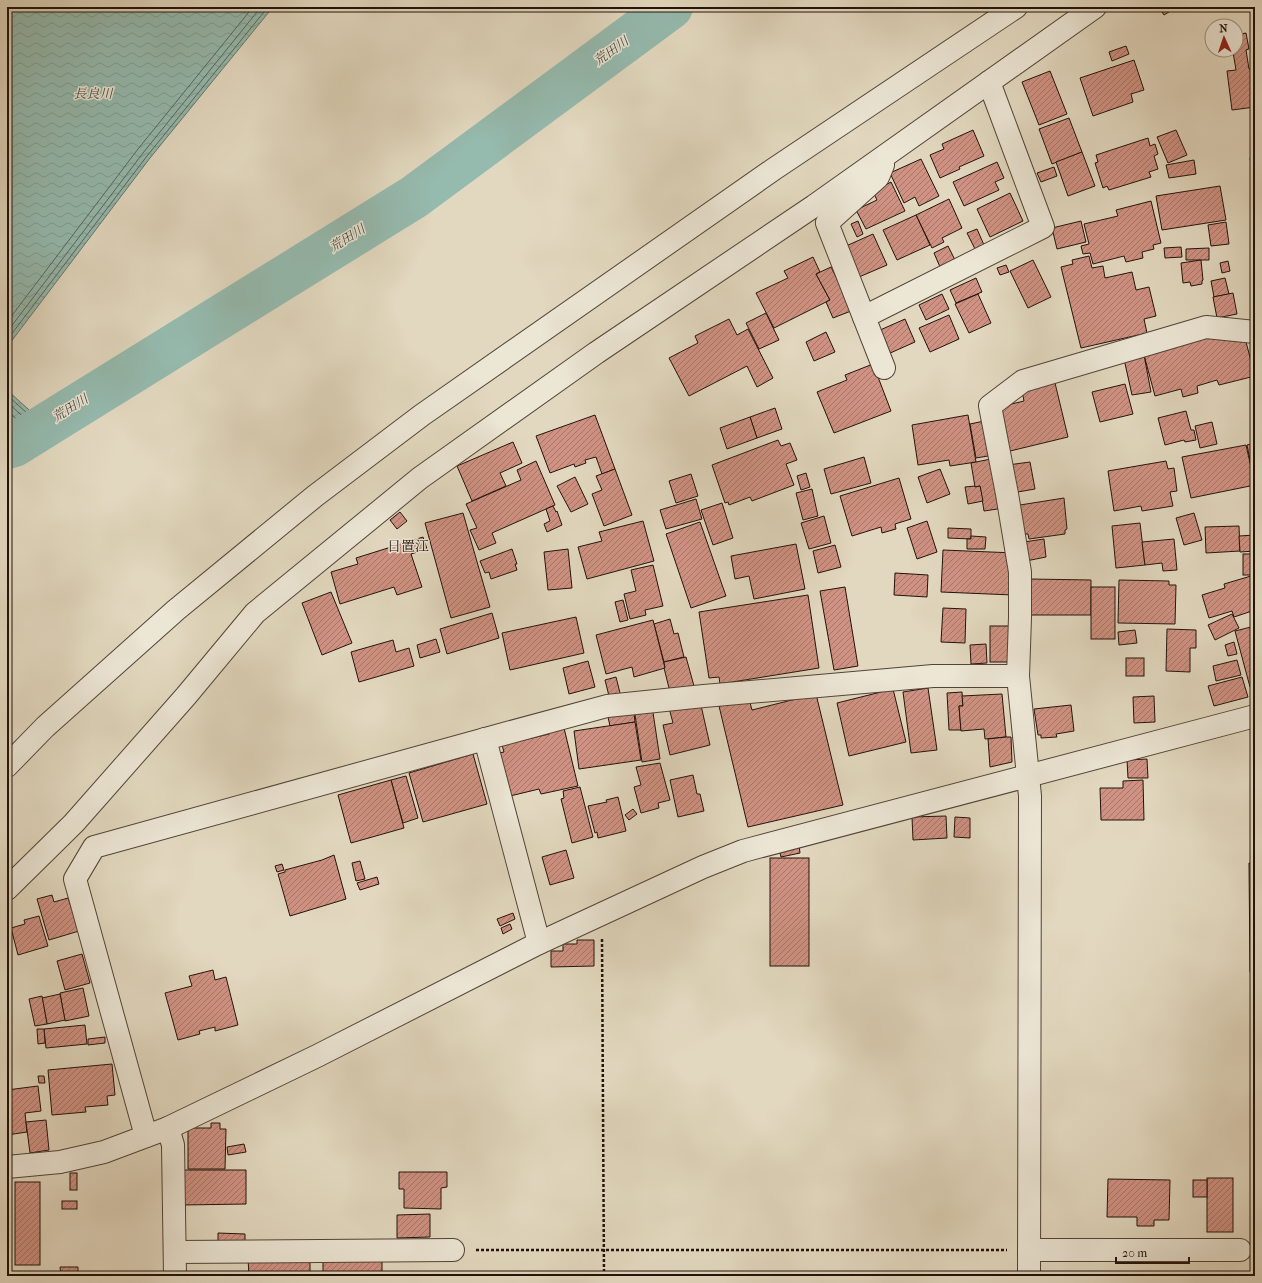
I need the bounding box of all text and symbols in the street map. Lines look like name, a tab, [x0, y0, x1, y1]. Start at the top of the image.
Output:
north arrow	[1204, 18, 1244, 58]
text: N	[1219, 22, 1229, 35]
water label: 荒田川	[591, 32, 633, 69]
water label: 長良川	[73, 86, 114, 101]
water label: 荒田川	[326, 220, 369, 255]
water label: 荒田川	[49, 390, 92, 425]
district label: 日置江	[387, 538, 429, 555]
scale bar	[1116, 1239, 1189, 1265]
text: 20 m	[1122, 1246, 1147, 1260]

